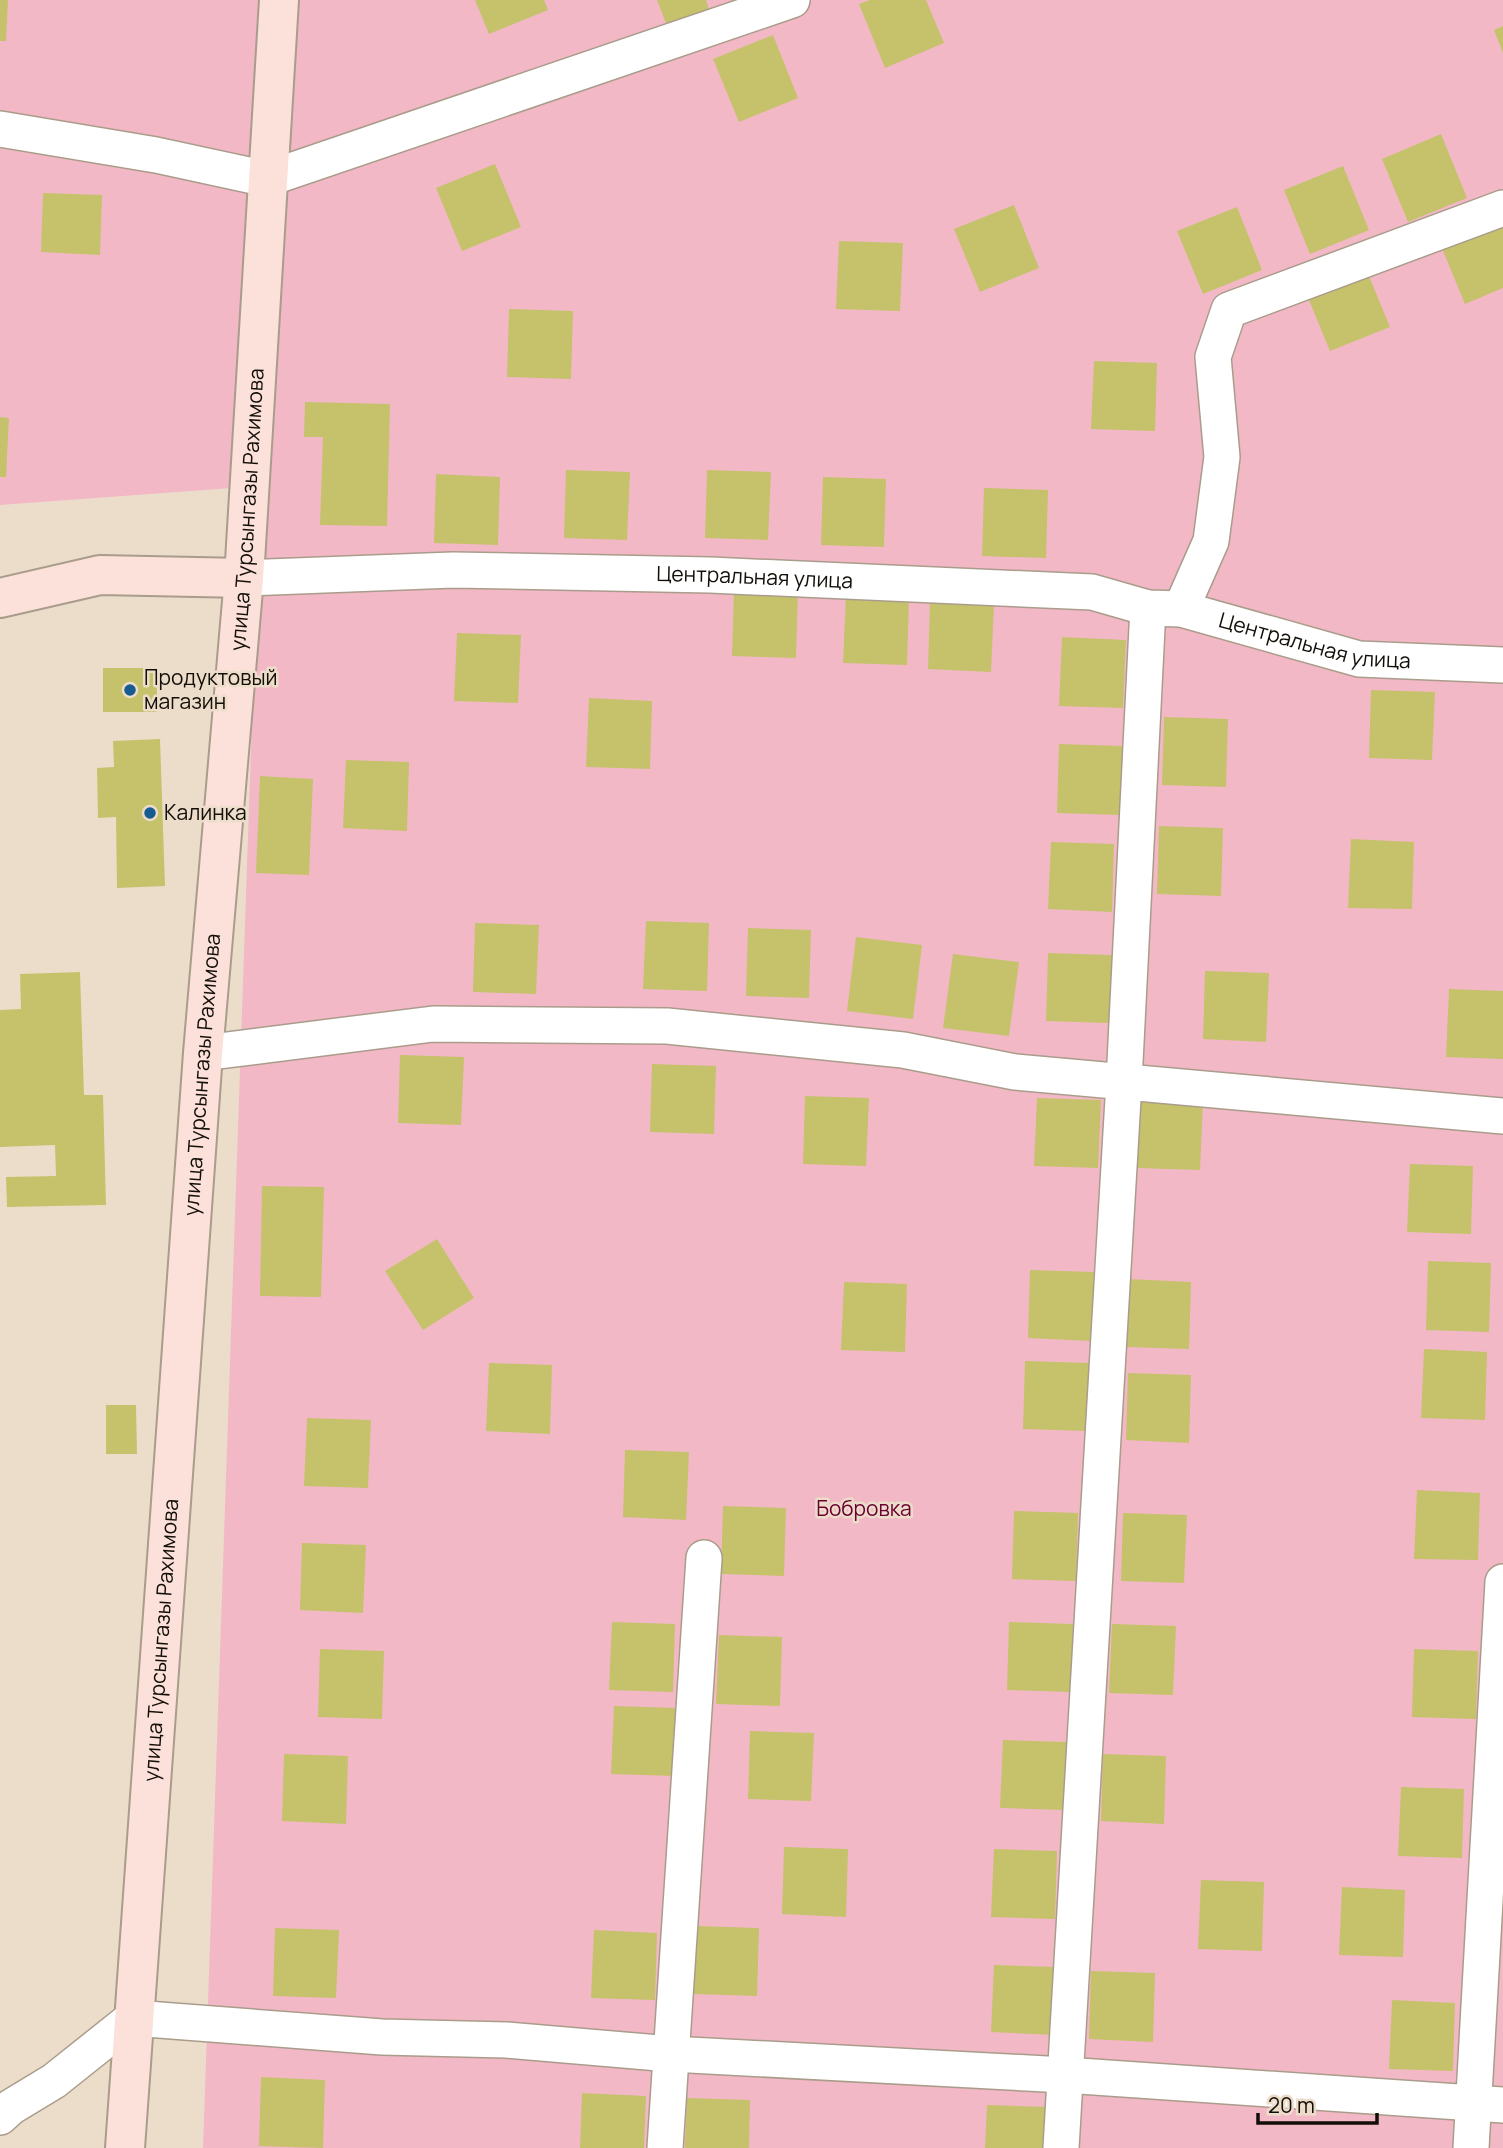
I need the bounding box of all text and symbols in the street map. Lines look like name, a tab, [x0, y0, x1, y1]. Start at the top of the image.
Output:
street label: улица Турсынгазы Рахимова	[223, 367, 270, 652]
street label: Центральная улица	[656, 559, 854, 594]
street label: Центральная улица	[1216, 605, 1411, 674]
place label: Продуктовый магазин	[144, 663, 278, 715]
marker: Продуктовый магазин	[122, 682, 138, 698]
place label: Калинка	[164, 798, 247, 826]
marker: Калинка	[142, 805, 158, 821]
street label: улица Турсынгазы Рахимова	[176, 932, 226, 1217]
park label: Бобровка	[816, 1494, 912, 1522]
street label: улица Турсынгазы Рахимова	[136, 1498, 184, 1783]
scale bar	[1258, 2082, 1377, 2126]
text: 20 m	[1268, 2091, 1315, 2119]

